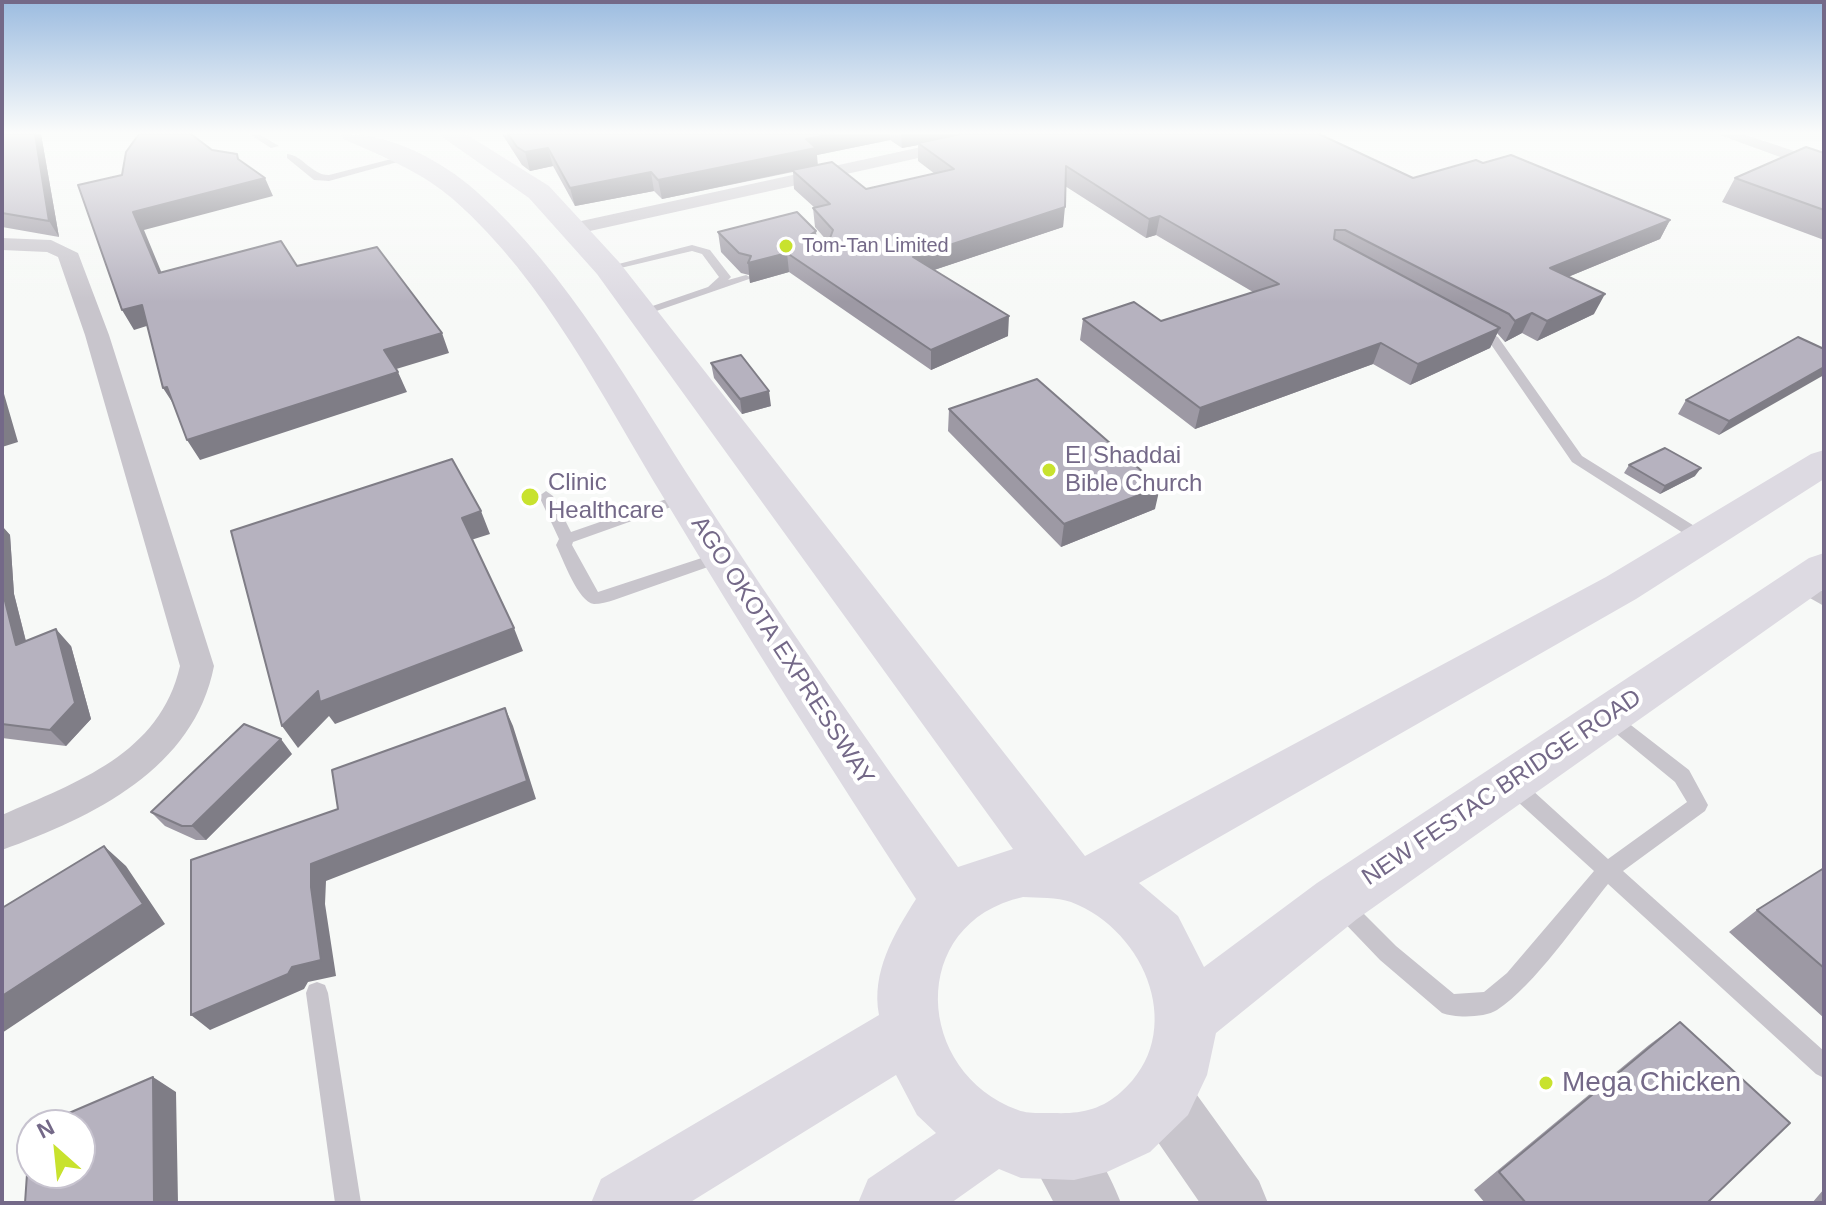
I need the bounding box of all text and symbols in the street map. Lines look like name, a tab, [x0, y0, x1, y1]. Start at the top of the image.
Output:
place label: Tom-Tan Limited	[802, 234, 949, 258]
marker: Tom-Tan Limited	[777, 237, 795, 255]
place label: El Shaddai Bible Church	[1065, 442, 1202, 498]
marker: El Shaddai Bible Church	[1040, 461, 1058, 479]
place label: Clinic Healthcare	[548, 469, 664, 525]
marker: Clinic Healthcare	[519, 486, 541, 508]
street label: AGO OKOTA EXPRESSWAY	[684, 511, 880, 791]
street label: NEW FESTAC BRIDGE ROAD	[1357, 684, 1647, 892]
place label: Mega Chicken	[1562, 1066, 1741, 1100]
marker: Mega Chicken	[1537, 1074, 1555, 1092]
north arrow	[16, 1109, 96, 1189]
text: N	[33, 1114, 59, 1144]

